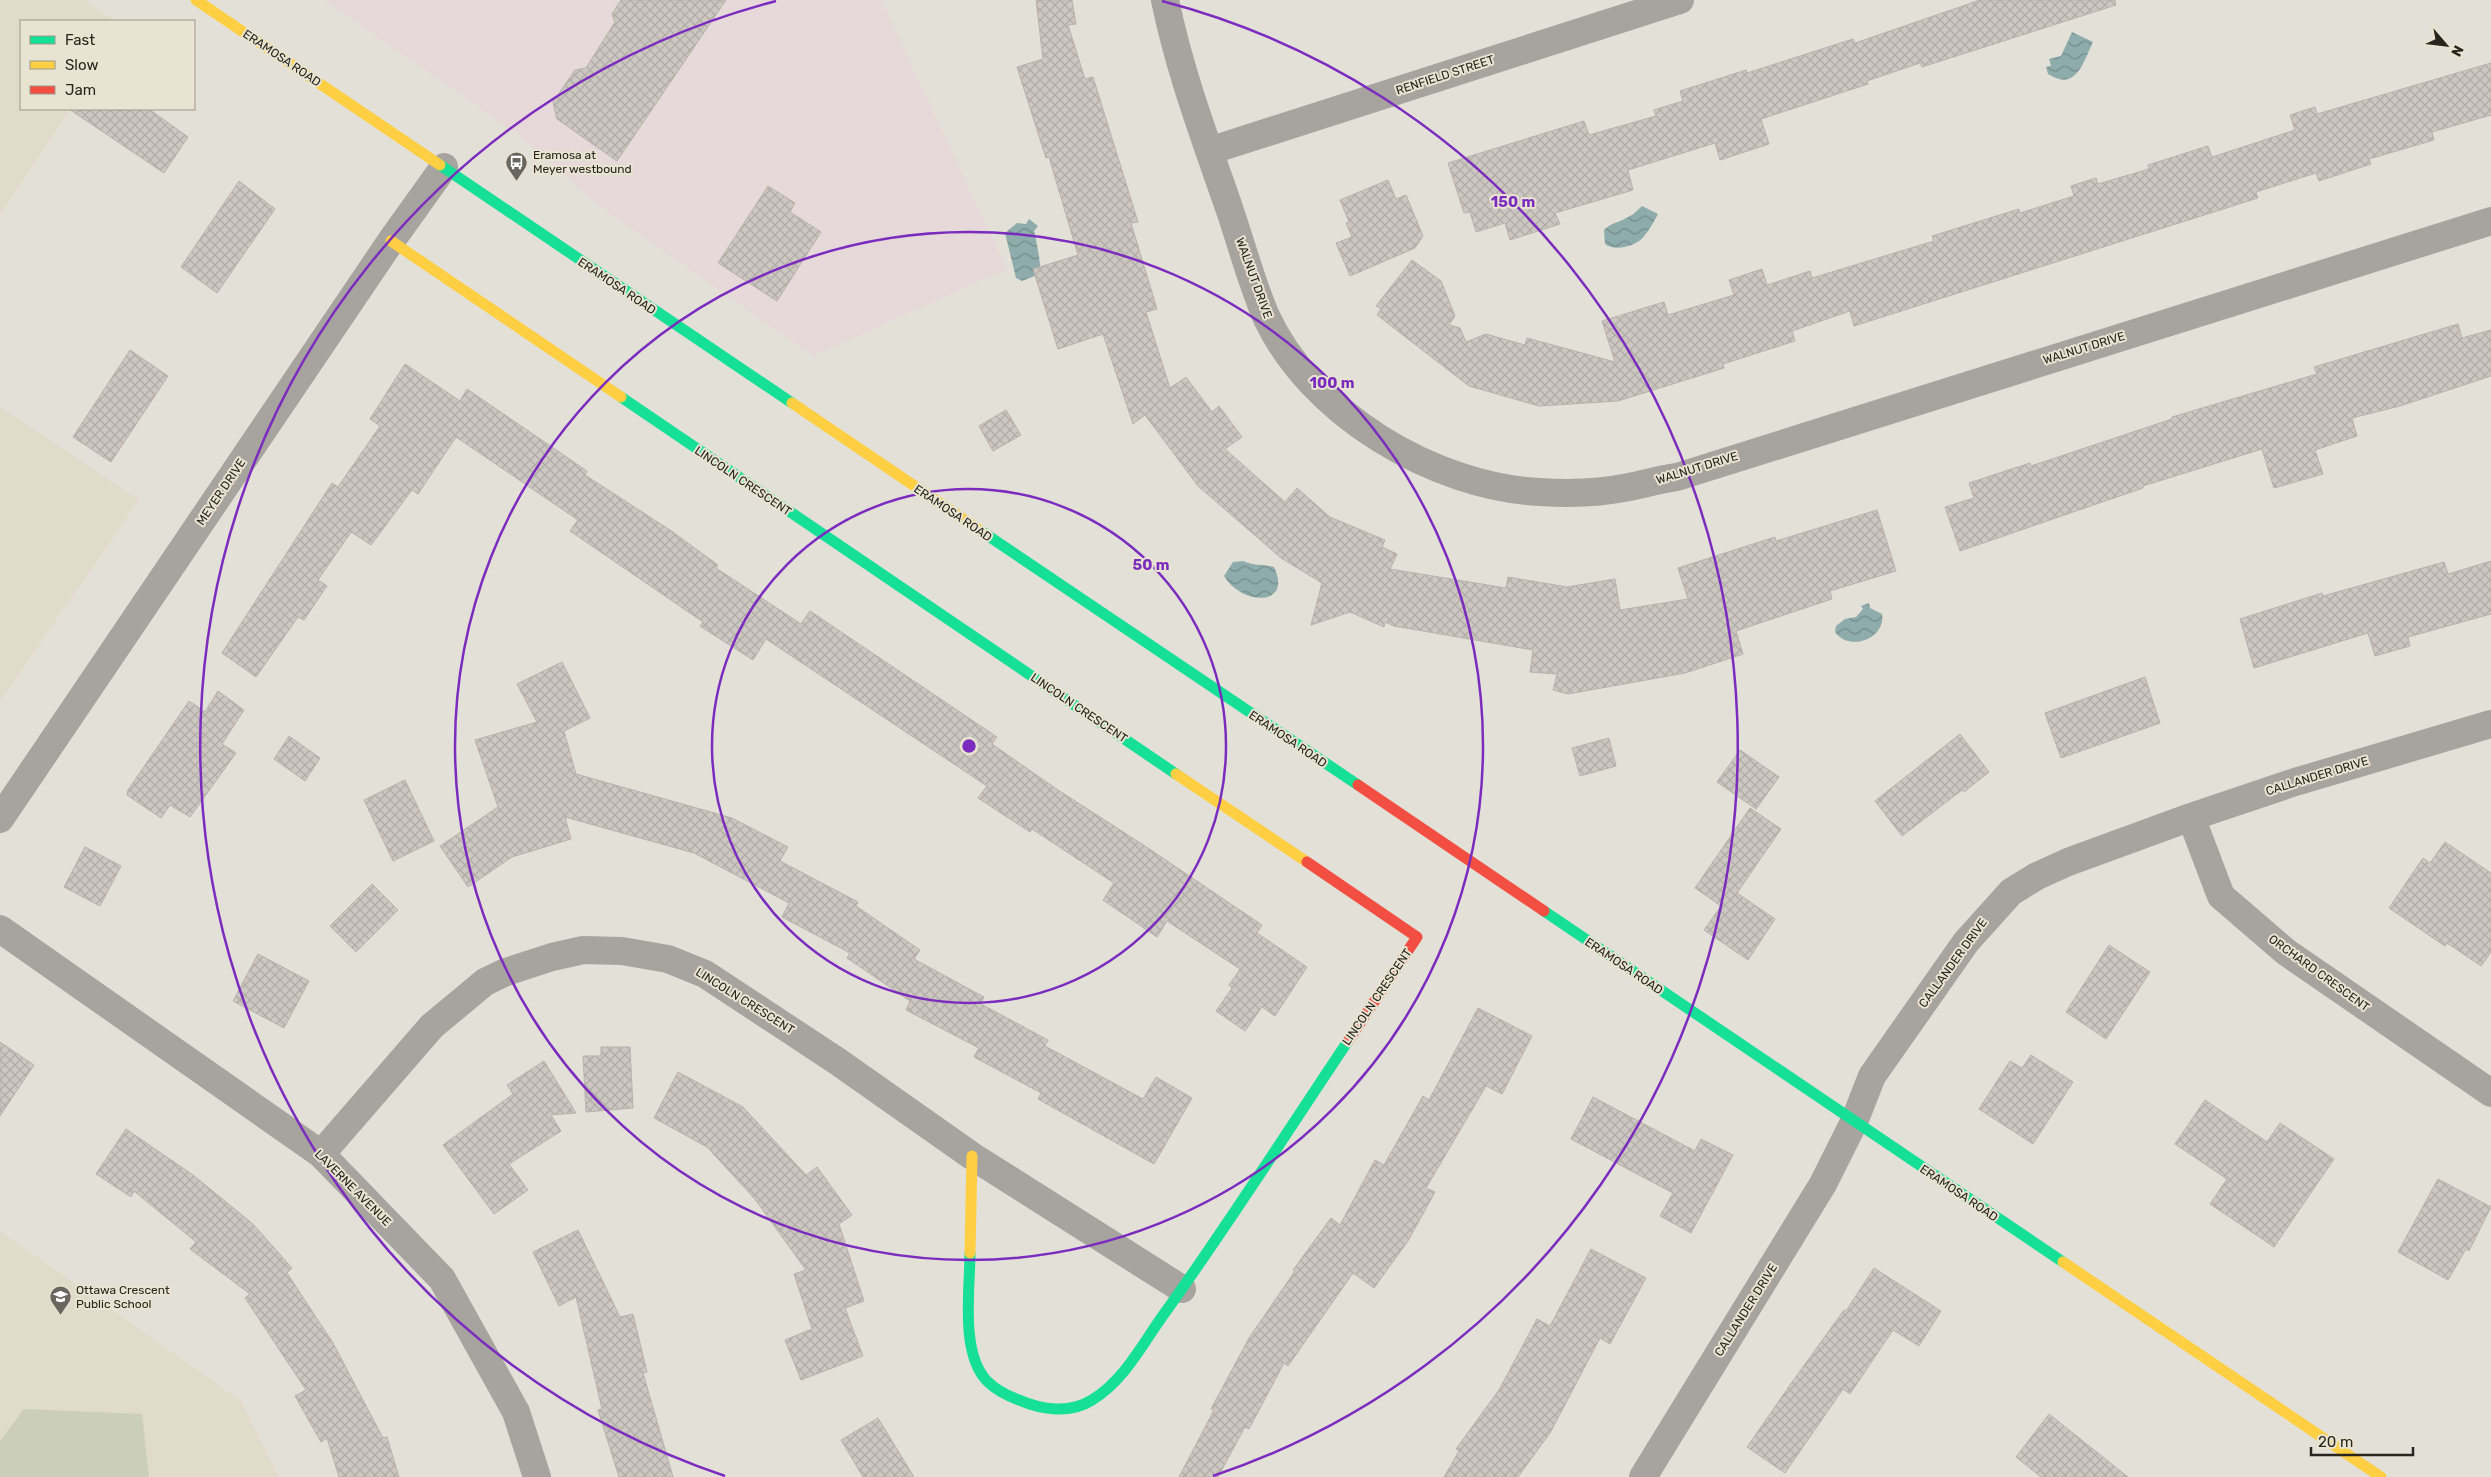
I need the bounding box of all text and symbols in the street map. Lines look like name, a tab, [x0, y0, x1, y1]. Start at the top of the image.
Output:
legend	[20, 20, 195, 110]
north arrow	[2421, 20, 2471, 70]
street label: ERAMOSA ROAD	[240, 27, 324, 89]
text: Fast	[65, 31, 95, 49]
text: N	[2447, 42, 2467, 59]
street label: RENFIELD STREET	[1394, 52, 1496, 98]
text: Slow	[65, 56, 98, 74]
text: Jam	[65, 81, 96, 99]
place label: Eramosa at Meyer westbound	[533, 148, 632, 176]
bus stop icon: Eramosa at Meyer westbound	[505, 150, 529, 181]
text: 150 m	[1491, 193, 1535, 211]
street label: WALNUT DRIVE	[1233, 236, 1275, 320]
street label: ERAMOSA ROAD	[575, 255, 659, 317]
street label: WALNUT DRIVE	[2041, 329, 2127, 367]
text: 100 m	[1310, 374, 1354, 392]
street label: LINCOLN CRESCENT	[692, 443, 794, 519]
street label: WALNUT DRIVE	[1654, 449, 1740, 487]
street label: MEYER DRIVE	[194, 456, 248, 528]
street label: ERAMOSA ROAD	[911, 482, 995, 544]
text: 50 m	[1133, 556, 1169, 574]
street label: LINCOLN CRESCENT	[1028, 670, 1130, 746]
street label: ERAMOSA ROAD	[1246, 708, 1330, 770]
centre of rings	[960, 737, 978, 755]
street label: CALLANDER DRIVE	[2264, 754, 2370, 798]
street label: CALLANDER DRIVE	[1916, 916, 1990, 1010]
street label: ORCHARD CRESCENT	[2266, 932, 2372, 1014]
street label: ERAMOSA ROAD	[1582, 935, 1666, 997]
street label: LINCOLN CRESCENT	[1339, 946, 1415, 1048]
street label: LINCOLN CRESCENT	[693, 965, 797, 1037]
street label: LAVERNE AVENUE	[312, 1147, 394, 1229]
street label: ERAMOSA ROAD	[1917, 1162, 2001, 1224]
street label: CALLANDER DRIVE	[1712, 1261, 1780, 1359]
place label: Ottawa Crescent Public School	[76, 1283, 170, 1311]
school or university icon: Ottawa Crescent Public School	[48, 1285, 72, 1316]
scale bar	[2311, 1424, 2414, 1456]
text: 20 m	[2318, 1433, 2353, 1451]

